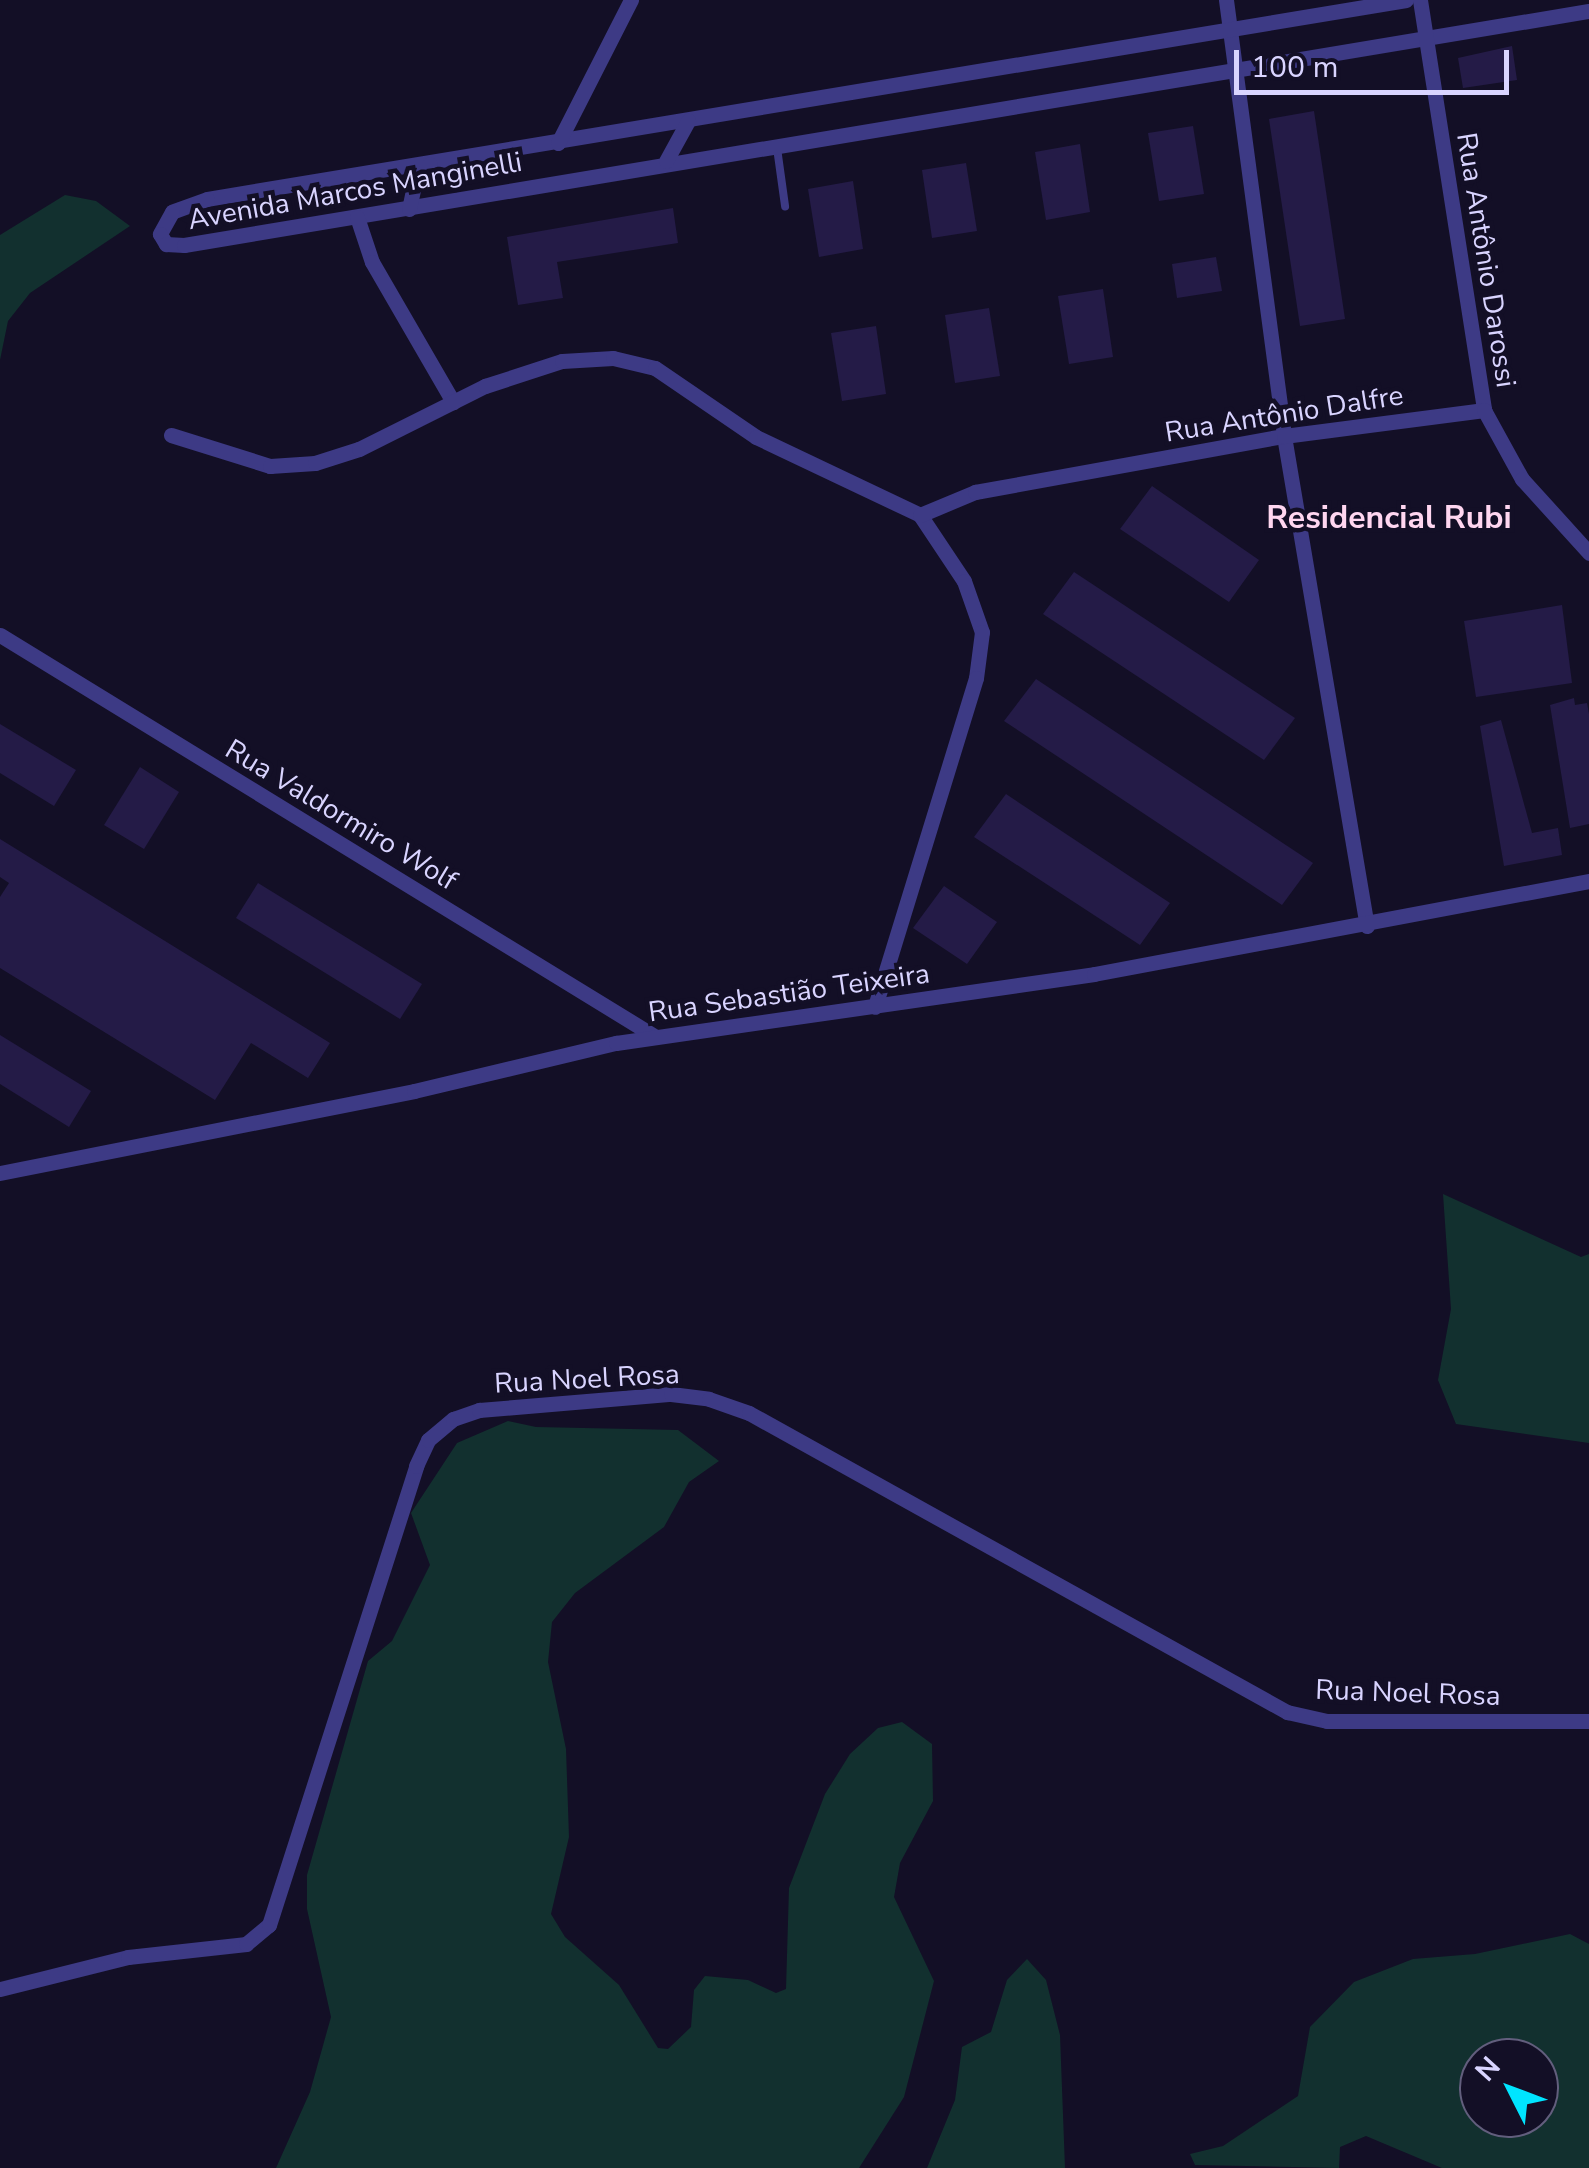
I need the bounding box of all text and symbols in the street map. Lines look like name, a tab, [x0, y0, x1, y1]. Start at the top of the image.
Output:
scale bar	[1239, 30, 1514, 92]
text: 100 m	[1251, 47, 1338, 88]
street label: Rua Antônio Darossi	[1449, 130, 1523, 390]
street label: Avenida Marcos Manginelli	[185, 145, 525, 237]
street label: Rua Antônio Dalfre	[1162, 379, 1406, 449]
district label: Residencial Rubi	[1266, 499, 1512, 537]
street label: Rua Valdormiro Wolf	[219, 733, 463, 897]
street label: Rua Sebastião Teixeira	[646, 957, 932, 1029]
street label: Rua Noel Rosa	[494, 1357, 680, 1401]
street label: Rua Noel Rosa	[1315, 1673, 1501, 1713]
north arrow	[1459, 2038, 1559, 2138]
text: N	[1467, 2049, 1509, 2090]

